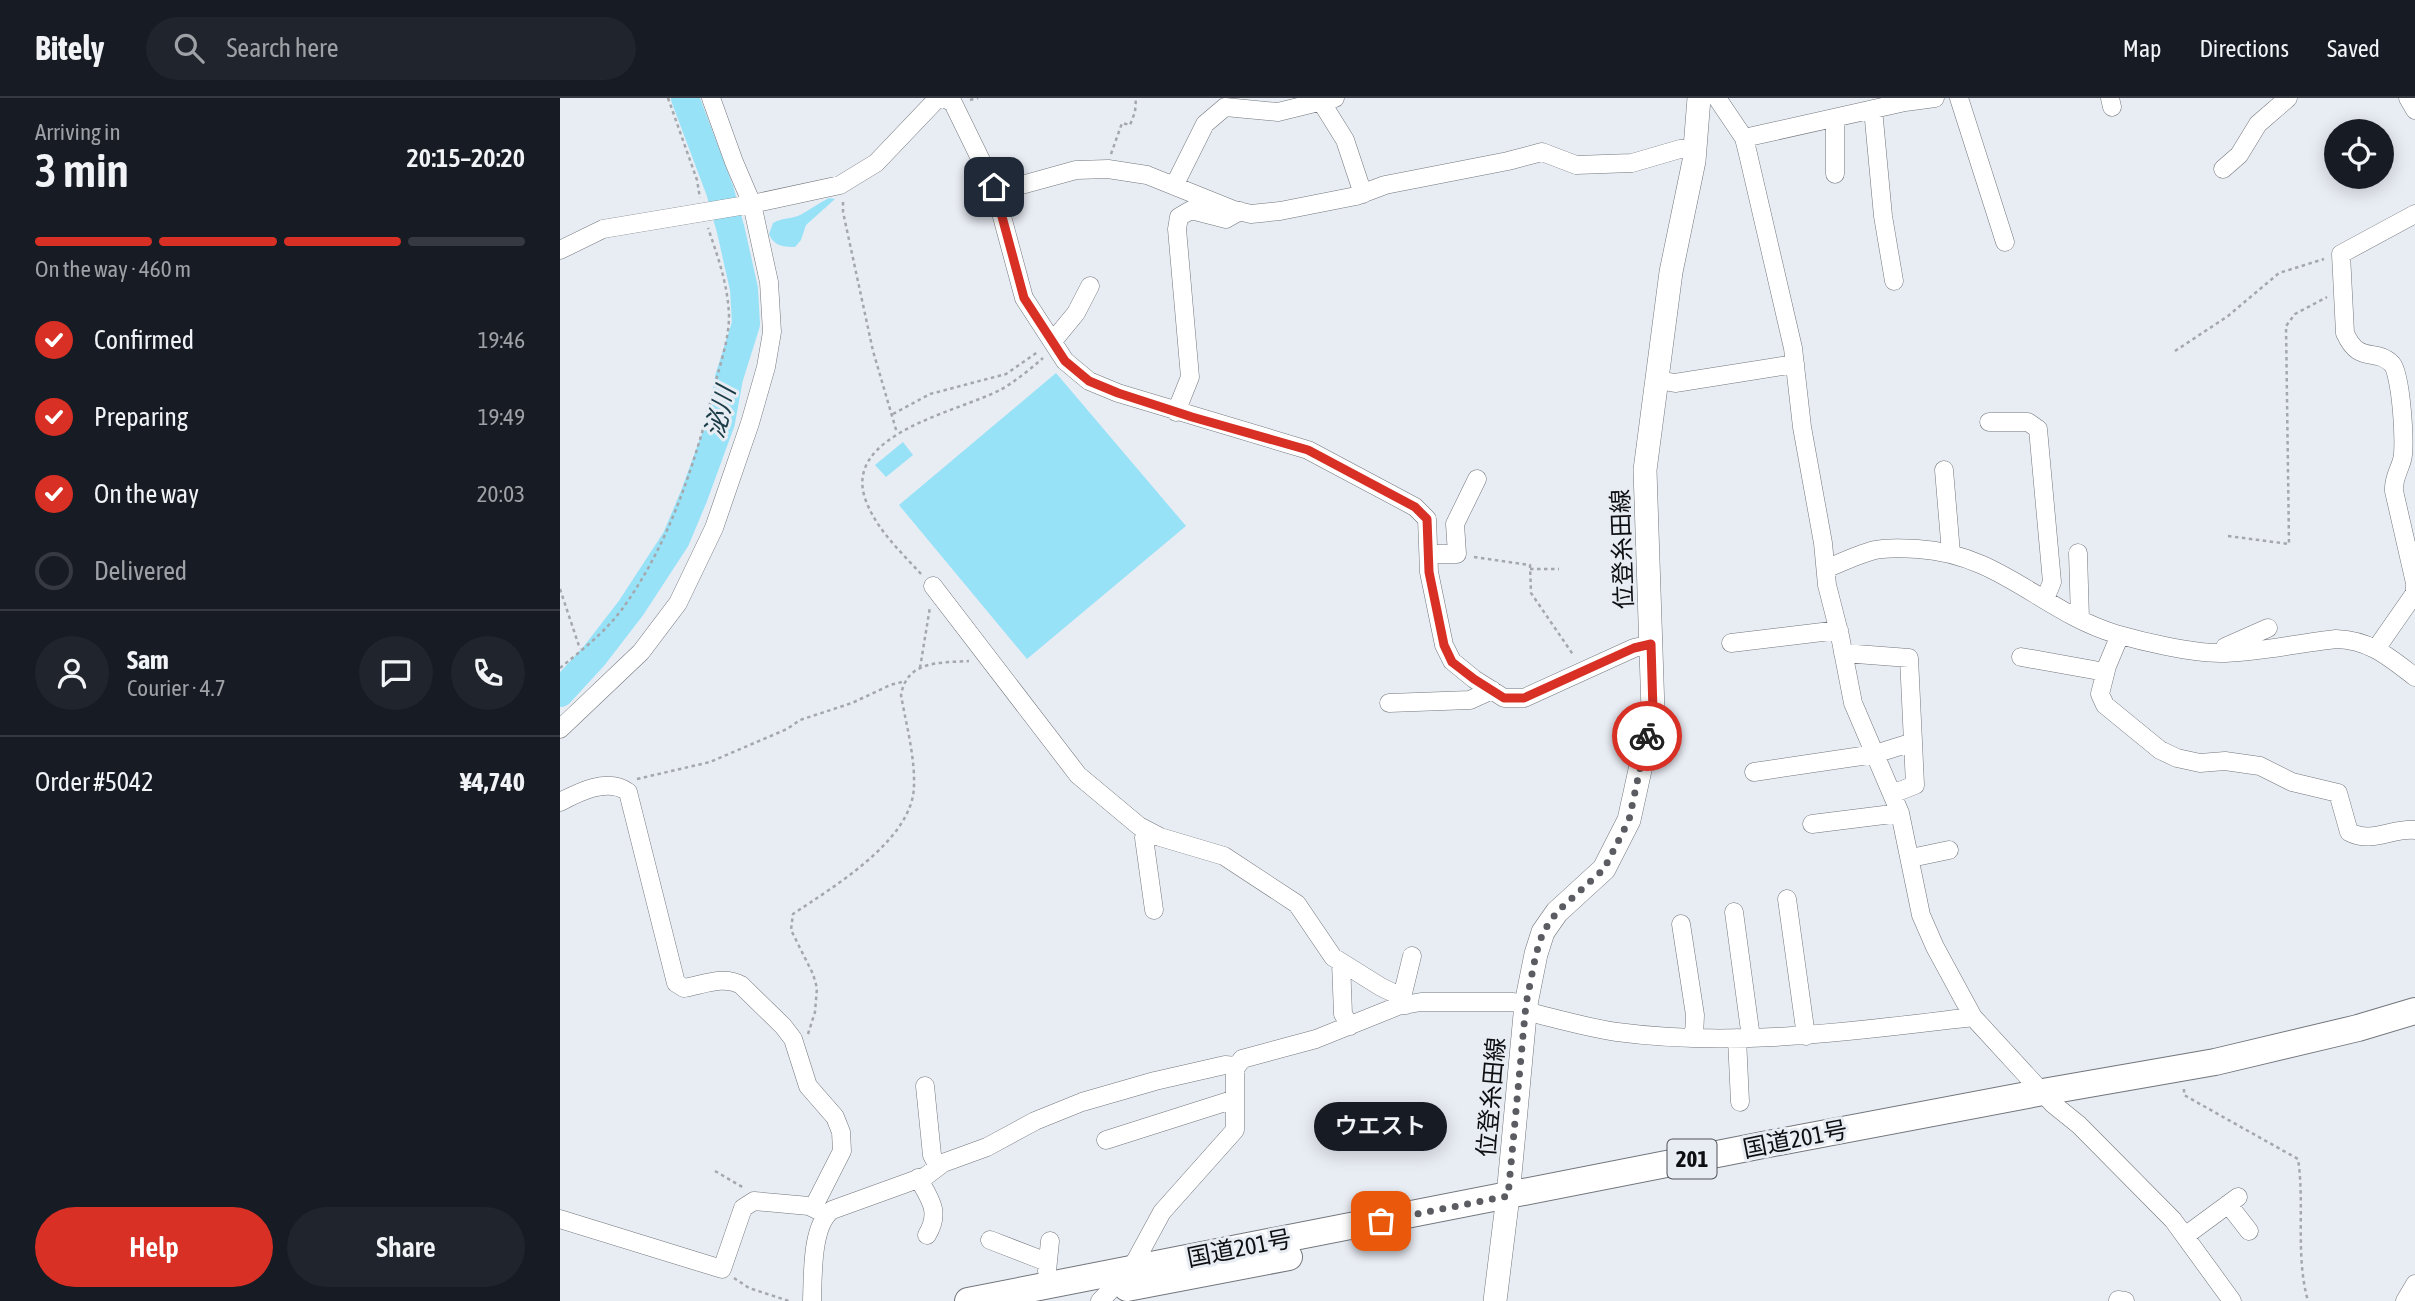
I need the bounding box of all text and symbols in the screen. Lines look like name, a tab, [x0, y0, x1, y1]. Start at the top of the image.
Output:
search box	[146, 17, 636, 80]
text: Bitely	[35, 29, 104, 67]
icon: search	[170, 29, 208, 67]
text: Search here	[226, 33, 339, 63]
text: Map	[2123, 35, 2161, 62]
text: Directions	[2199, 35, 2289, 62]
text: Saved	[2327, 35, 2380, 62]
text: Arriving in	[35, 119, 121, 145]
map controls	[2324, 119, 2394, 189]
button: locate	[2324, 119, 2394, 189]
text: 20:15–20:20	[407, 143, 525, 173]
text: 3 min	[35, 144, 129, 197]
pin	[964, 157, 1024, 217]
icon: home	[975, 168, 1013, 206]
text: On the way · 460 m	[35, 256, 191, 282]
icon: check	[35, 321, 73, 359]
text: Confirmed	[94, 325, 194, 355]
text: 19:46	[478, 327, 525, 353]
water label: 泌川	[699, 380, 742, 441]
icon: check	[35, 398, 73, 436]
text: Preparing	[94, 402, 188, 432]
text: 19:49	[478, 404, 525, 430]
icon: check	[35, 475, 73, 513]
text: On the way	[94, 479, 199, 509]
text: 20:03	[477, 481, 525, 507]
street label: 位登糸田線	[1606, 489, 1638, 609]
text: Delivered	[94, 556, 187, 586]
button: person	[35, 636, 109, 710]
button: chat	[359, 636, 433, 710]
button: phone	[451, 636, 525, 710]
text: Sam	[127, 645, 169, 675]
text: Courier · 4.7	[127, 675, 226, 701]
courier	[1612, 701, 1682, 771]
icon: bike	[1628, 717, 1666, 755]
text: Order #5042	[35, 767, 154, 797]
text: ¥4,740	[460, 767, 525, 797]
street label: 位登糸田線	[1472, 1036, 1510, 1158]
callout: ウエスト	[1314, 1102, 1448, 1151]
text: ウエスト	[1335, 1113, 1427, 1139]
street label: 国道201号	[1740, 1116, 1850, 1162]
road number: 201	[1668, 1140, 1716, 1178]
pin	[1351, 1191, 1411, 1251]
icon: bag	[1362, 1202, 1400, 1240]
button: Help	[35, 1207, 273, 1287]
button: Share	[287, 1207, 525, 1287]
street label: 国道201号	[1184, 1225, 1294, 1271]

